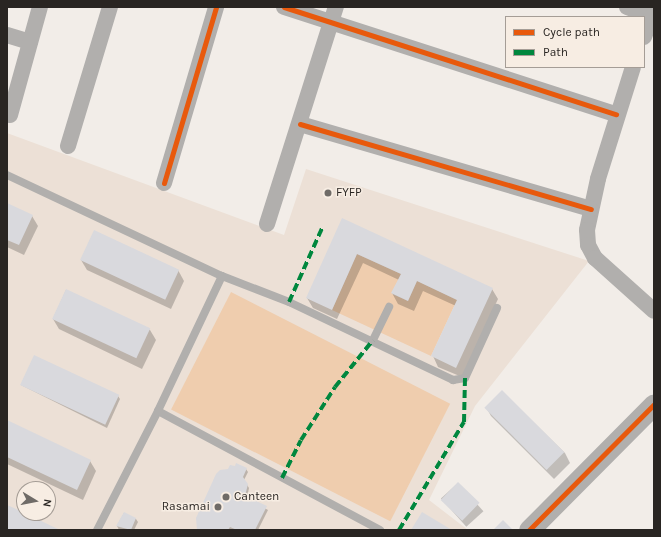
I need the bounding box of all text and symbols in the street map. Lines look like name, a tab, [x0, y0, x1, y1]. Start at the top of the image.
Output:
legend	[505, 16, 645, 68]
text: Cycle path	[543, 25, 600, 39]
text: Path	[543, 45, 568, 59]
place label: FYFP	[336, 186, 362, 200]
marker: FYFP	[323, 188, 333, 198]
north arrow	[16, 481, 56, 521]
place label: Canteen	[234, 490, 279, 504]
marker: Canteen	[221, 492, 231, 502]
text: N	[40, 498, 54, 508]
place label: Rasamai	[162, 500, 210, 514]
marker: Rasamai	[213, 502, 223, 512]

